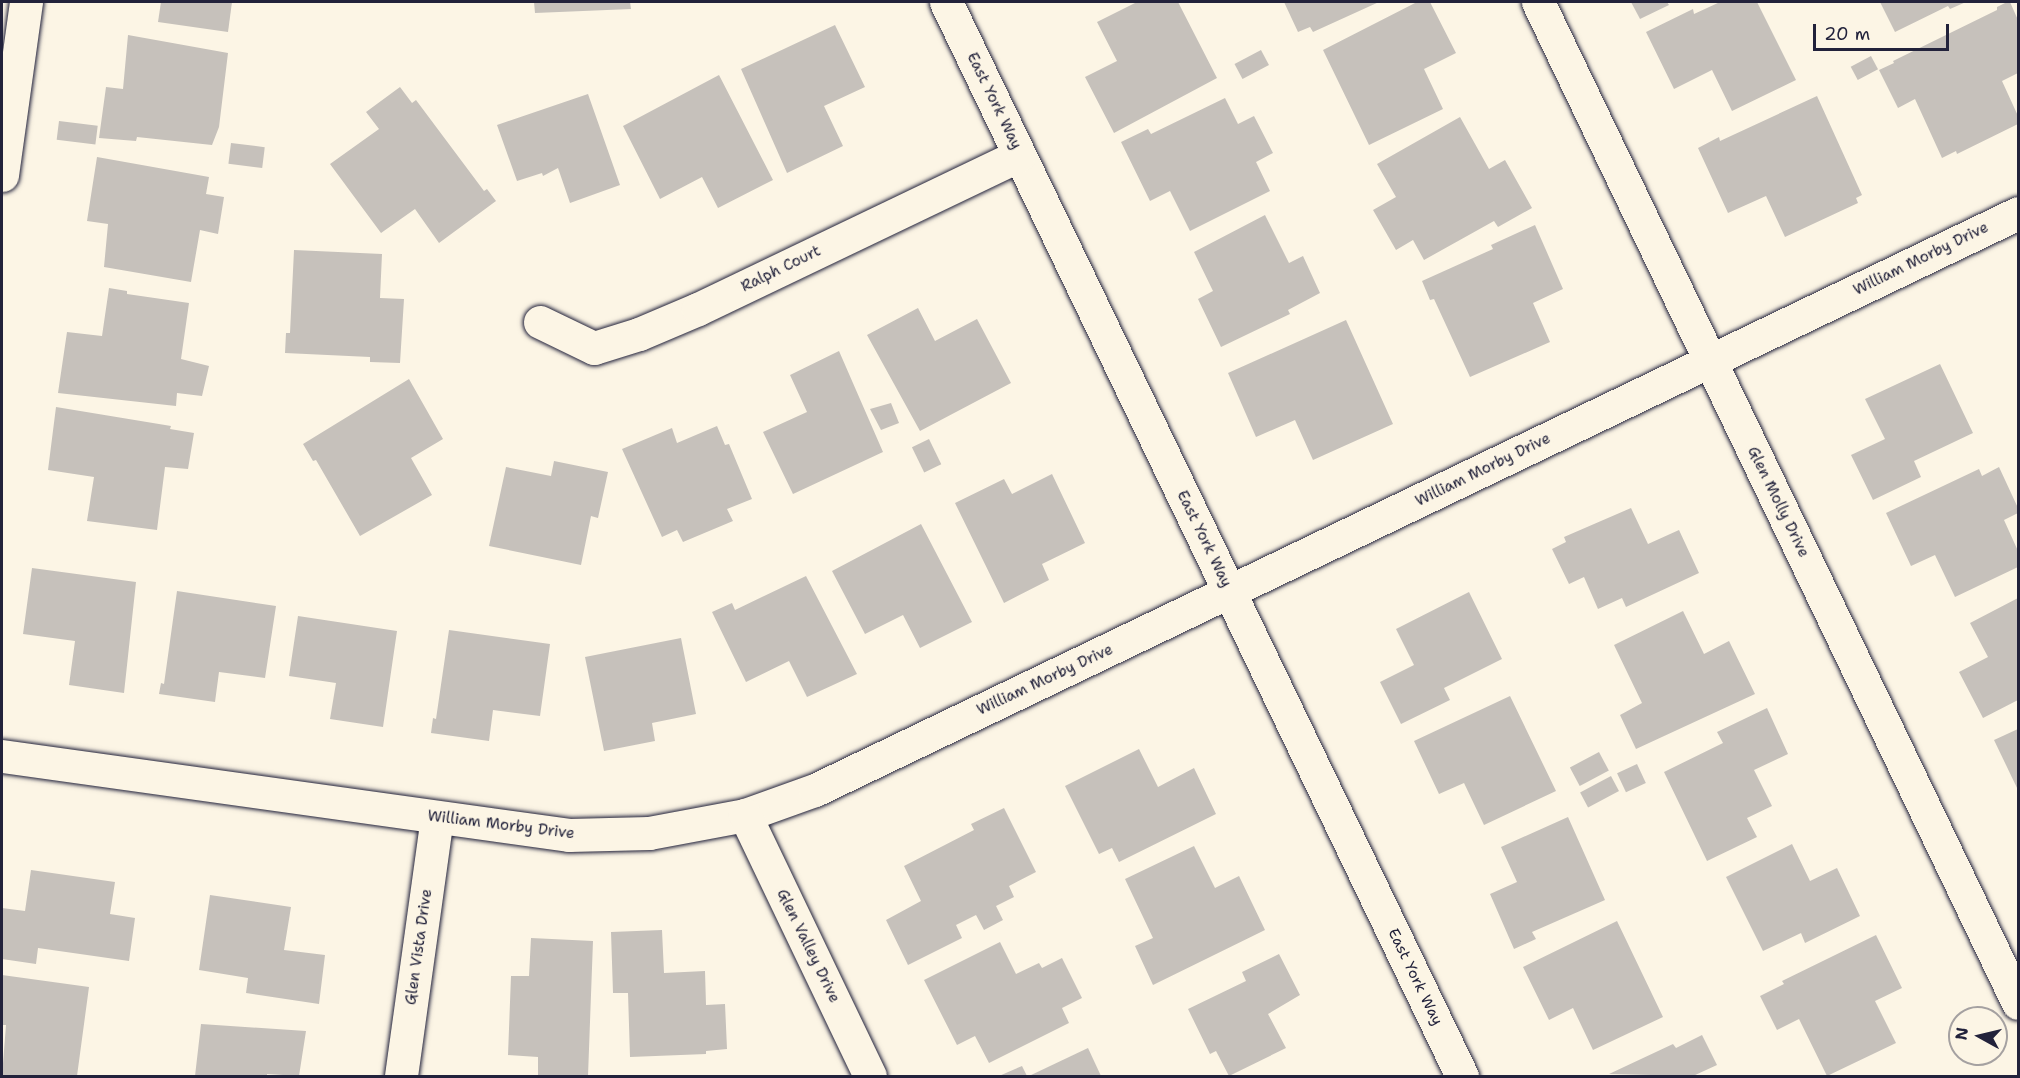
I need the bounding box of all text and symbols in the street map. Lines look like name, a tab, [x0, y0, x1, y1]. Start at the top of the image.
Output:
scale bar	[1816, 12, 1952, 50]
text: 20 m	[1824, 22, 1870, 46]
street label: East York Way	[963, 50, 1025, 152]
street label: William Morby Drive	[1851, 218, 1991, 300]
street label: Ralph Court	[738, 242, 824, 296]
street label: William Morby Drive	[1413, 429, 1553, 511]
street label: Glen Molly Drive	[1743, 444, 1813, 560]
street label: East York Way	[1173, 488, 1235, 590]
street label: William Morby Drive	[974, 641, 1116, 719]
street label: William Morby Drive	[426, 807, 576, 843]
street label: Glen Valley Drive	[773, 886, 843, 1006]
street label: Glen Vista Drive	[402, 888, 436, 1006]
street label: East York Way	[1384, 926, 1446, 1028]
north arrow	[1948, 1006, 2008, 1066]
text: N	[1950, 1026, 1973, 1041]

